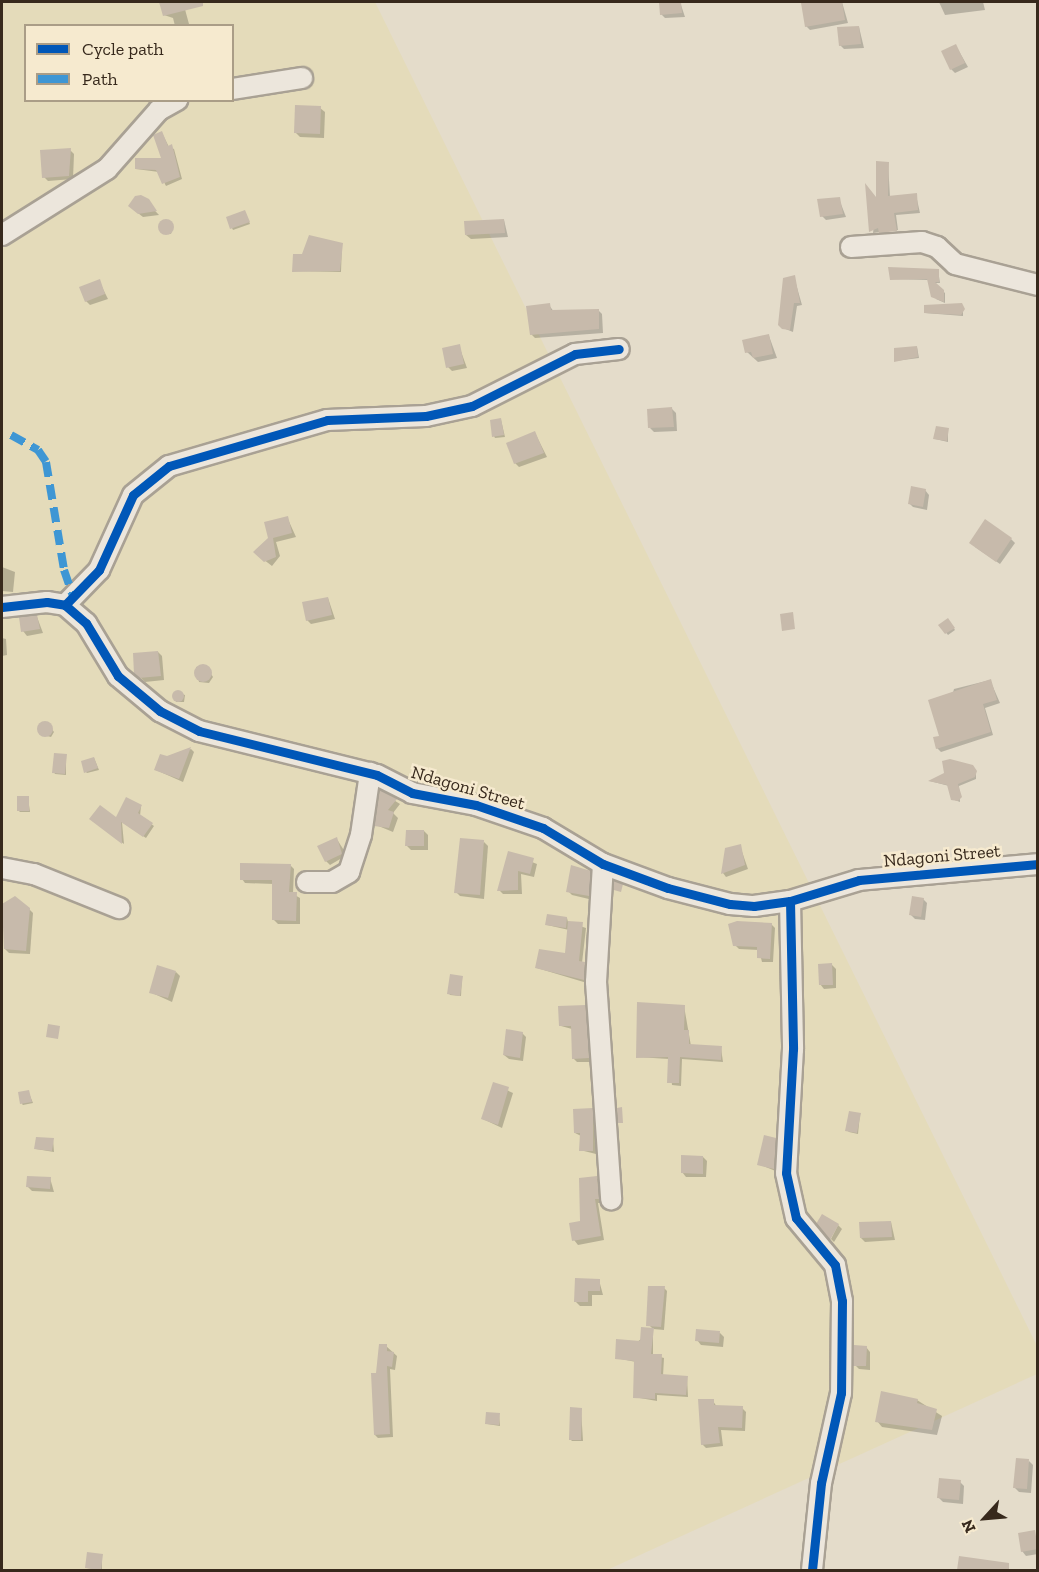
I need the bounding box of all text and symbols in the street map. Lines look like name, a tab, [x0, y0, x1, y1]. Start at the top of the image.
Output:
legend	[24, 24, 234, 102]
text: Cycle path	[82, 38, 164, 60]
text: Path	[82, 68, 118, 90]
street label: Ndagoni Street	[409, 761, 527, 815]
street label: Ndagoni Street	[883, 840, 1001, 872]
north arrow	[955, 1488, 1015, 1548]
text: N	[957, 1516, 980, 1536]

